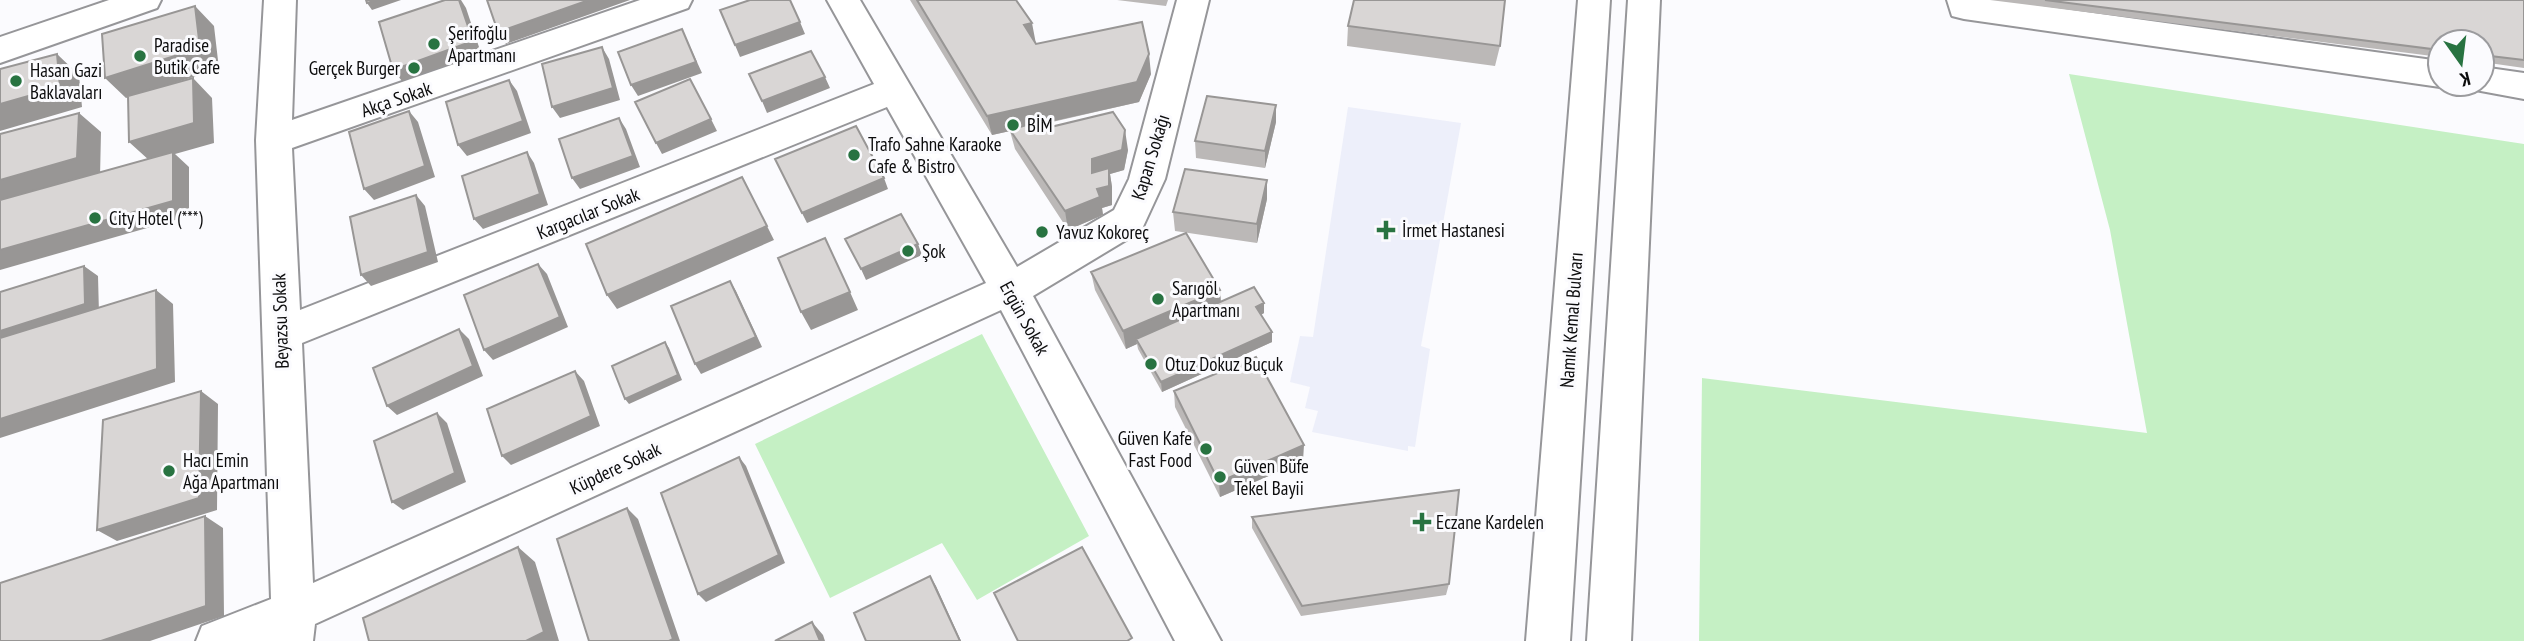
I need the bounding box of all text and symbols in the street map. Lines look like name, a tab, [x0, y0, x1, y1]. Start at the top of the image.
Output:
place label: Şerifoğlu Apartmanı	[448, 21, 516, 67]
north arrow	[2426, 28, 2496, 98]
place label: Paradise Butik Cafe	[154, 33, 220, 79]
marker: Şerifoğlu Apartmanı	[426, 36, 442, 52]
marker: Paradise Butik Cafe	[132, 48, 148, 64]
place label: Gerçek Burger	[309, 56, 401, 80]
place label: Hasan Gazi Baklavaları	[30, 58, 102, 104]
marker: Gerçek Burger	[406, 60, 422, 76]
text: K	[2457, 67, 2473, 92]
marker: Hasan Gazi Baklavaları	[8, 73, 24, 89]
street label: Akça Sokak	[357, 76, 435, 122]
street label: Kapan Sokağı	[1126, 111, 1174, 203]
place label: BİM	[1027, 113, 1052, 137]
marker: BİM	[1005, 117, 1021, 133]
place label: Trafo Sahne Karaoke Cafe & Bistro	[868, 132, 1002, 178]
marker: Trafo Sahne Karaoke Cafe & Bistro	[846, 147, 862, 163]
street label: Kargacılar Sokak	[533, 181, 643, 244]
place label: City Hotel (***)	[109, 206, 203, 230]
marker: City Hotel (***)	[87, 210, 103, 226]
place label: İrmet Hastanesi	[1402, 218, 1505, 242]
place label: Yavuz Kokoreç	[1056, 220, 1149, 244]
marker: İrmet Hastanesi	[1376, 220, 1396, 240]
marker: Yavuz Kokoreç	[1034, 224, 1050, 240]
place label: Şok	[922, 239, 946, 263]
marker: Şok	[900, 243, 916, 259]
street label: Namık Kemal Bulvarı	[1554, 251, 1588, 389]
street label: Beyazsu Sokak	[266, 272, 294, 369]
place label: Sarıgöl Apartmanı	[1172, 276, 1240, 322]
street label: Ergün Sokak	[995, 277, 1055, 360]
marker: Sarıgöl Apartmanı	[1150, 291, 1166, 307]
place label: Otuz Dokuz Buçuk	[1165, 352, 1284, 376]
marker: Otuz Dokuz Buçuk	[1143, 356, 1159, 372]
place label: Güven Kafe Fast Food	[1118, 426, 1192, 472]
street label: Küpdere Sokak	[566, 436, 665, 500]
marker: Güven Kafe Fast Food	[1198, 441, 1214, 457]
place label: Hacı Emin Ağa Apartmanı	[183, 448, 279, 494]
place label: Güven Büfe Tekel Bayii	[1234, 454, 1309, 500]
marker: Hacı Emin Ağa Apartmanı	[161, 463, 177, 479]
marker: Güven Büfe Tekel Bayii	[1212, 469, 1228, 485]
place label: Eczane Kardelen	[1436, 510, 1544, 534]
marker: Eczane Kardelen	[1414, 514, 1430, 530]

